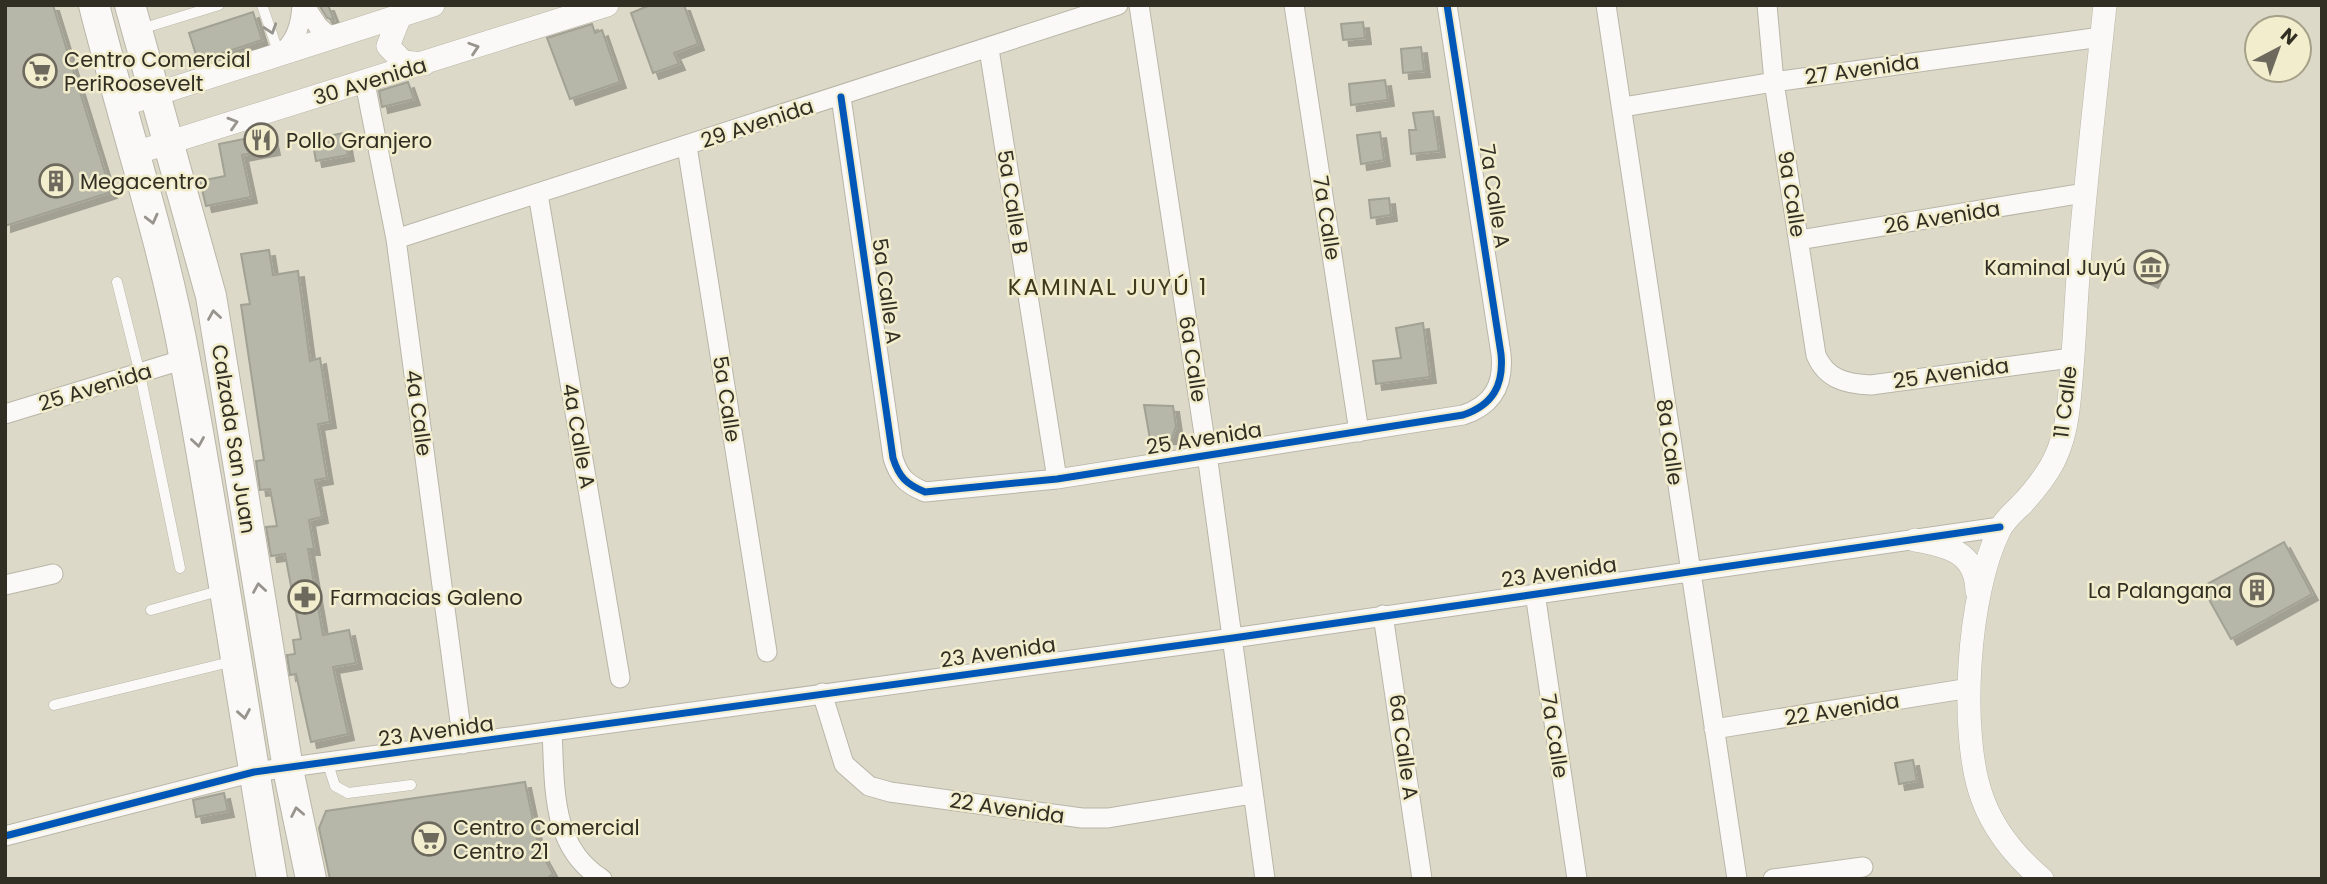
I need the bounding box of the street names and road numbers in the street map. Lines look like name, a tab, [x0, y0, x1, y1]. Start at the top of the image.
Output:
street label: 27 Avenida	[1803, 47, 1921, 91]
street label: 30 Avenida	[310, 50, 430, 112]
street label: 29 Avenida	[697, 91, 817, 155]
street label: 7a Calle A	[1472, 142, 1518, 250]
street label: 5a Calle B	[990, 148, 1036, 256]
street label: 9a Calle	[1771, 149, 1813, 239]
street label: 7a Calle	[1306, 174, 1348, 262]
street label: 26 Avenida	[1882, 194, 2002, 240]
street label: 5a Calle A	[865, 236, 909, 346]
street label: 6a Calle	[1172, 314, 1214, 404]
street label: Calzada San Juan	[205, 342, 263, 536]
street label: 25 Avenida	[1891, 351, 2011, 395]
street label: 5a Calle	[706, 354, 748, 444]
street label: 25 Avenida	[35, 356, 155, 418]
street label: 11 Calle	[2046, 364, 2084, 440]
street label: 4a Calle	[399, 368, 439, 458]
street label: 4a Calle A	[555, 381, 603, 491]
street label: 8a Calle	[1650, 397, 1690, 487]
street label: 25 Avenida	[1144, 415, 1264, 461]
street label: 23 Avenida	[1500, 550, 1618, 594]
street label: 23 Avenida	[939, 630, 1057, 674]
street label: 22 Avenida	[1783, 686, 1901, 732]
street label: 6a Calle A	[1382, 692, 1426, 802]
street label: 7a Calle	[1534, 692, 1576, 780]
street label: 23 Avenida	[377, 709, 495, 753]
street label: 22 Avenida	[948, 786, 1066, 830]

